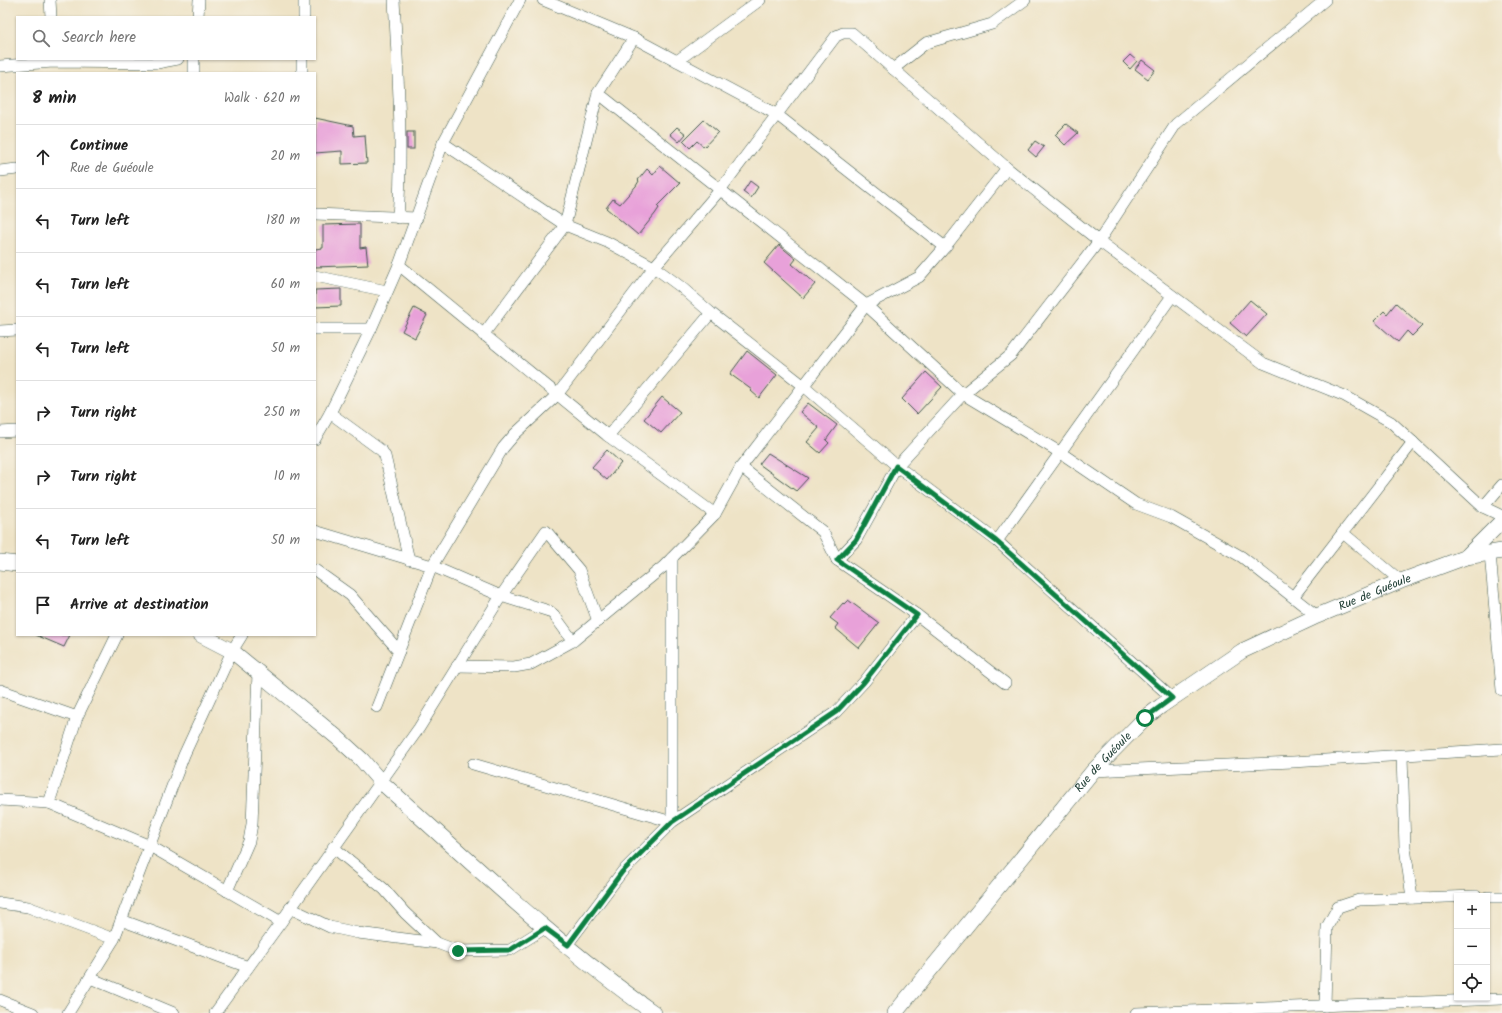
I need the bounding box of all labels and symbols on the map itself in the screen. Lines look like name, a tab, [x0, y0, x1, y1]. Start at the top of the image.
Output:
street label: Rue de Guéoule	[1335, 568, 1414, 616]
route start	[1136, 709, 1154, 727]
street label: Rue de Guéoule	[1070, 727, 1137, 797]
route end	[449, 942, 467, 960]

